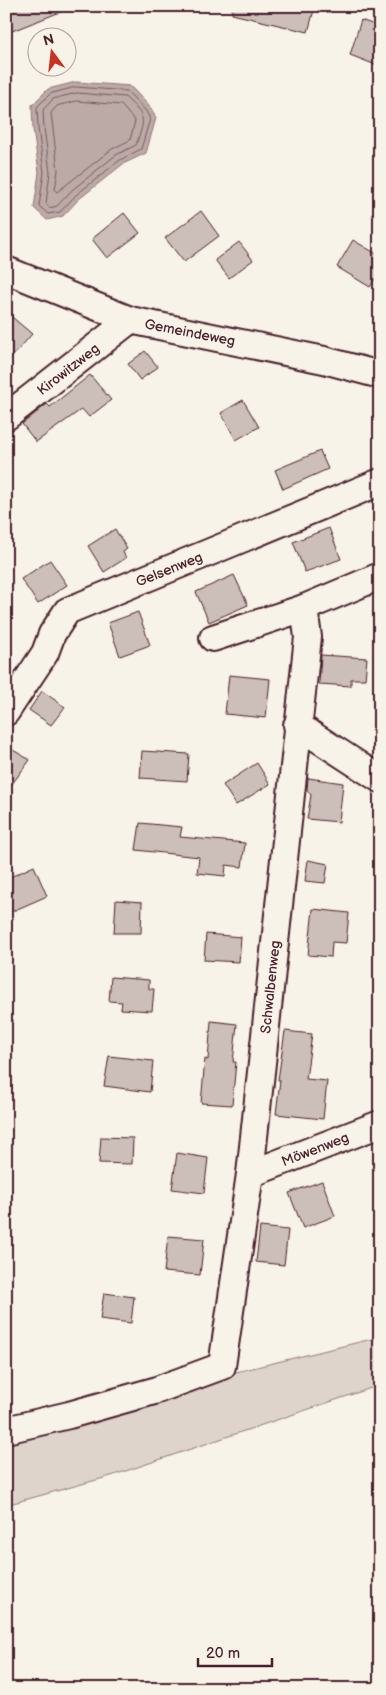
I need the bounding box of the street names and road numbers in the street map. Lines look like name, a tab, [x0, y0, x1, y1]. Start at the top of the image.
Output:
street label: Gemeindeweg	[143, 315, 237, 350]
street label: Kirowitzweg	[34, 340, 103, 399]
street label: Gelsenweg	[133, 548, 205, 591]
street label: Schwalbenweg	[257, 940, 284, 1034]
street label: Möwenweg	[279, 1129, 351, 1170]

